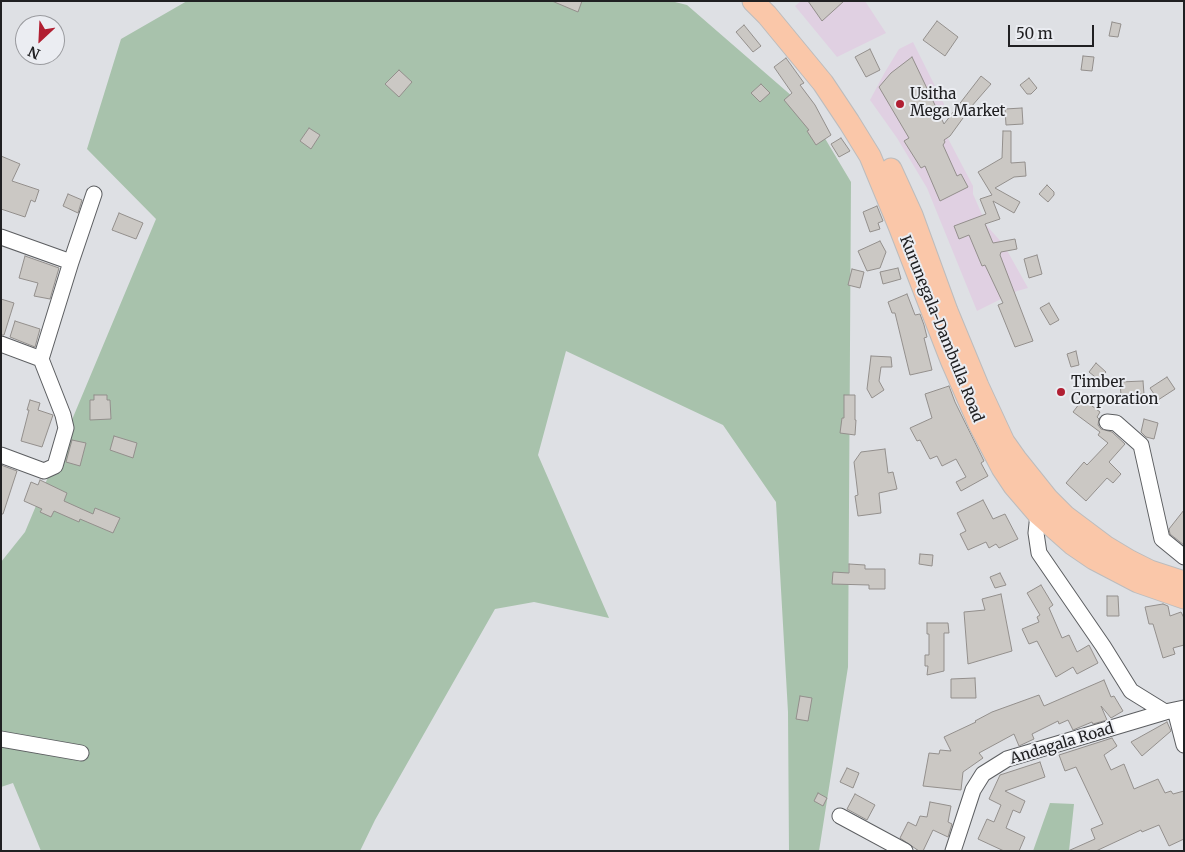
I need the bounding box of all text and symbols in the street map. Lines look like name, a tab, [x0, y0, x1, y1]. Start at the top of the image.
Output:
north arrow	[15, 15, 65, 65]
scale bar	[1010, 15, 1096, 47]
text: 50 m	[1016, 24, 1053, 43]
text: N	[25, 42, 43, 63]
place label: Usitha Mega Market	[910, 86, 1005, 121]
marker: Usitha Mega Market	[894, 98, 906, 110]
street label: Kurunegala-Dambulla Road	[895, 233, 987, 425]
place label: Timber Corporation	[1071, 374, 1158, 409]
marker: Timber Corporation	[1055, 386, 1067, 398]
street label: Andagala Road	[1008, 720, 1116, 768]

